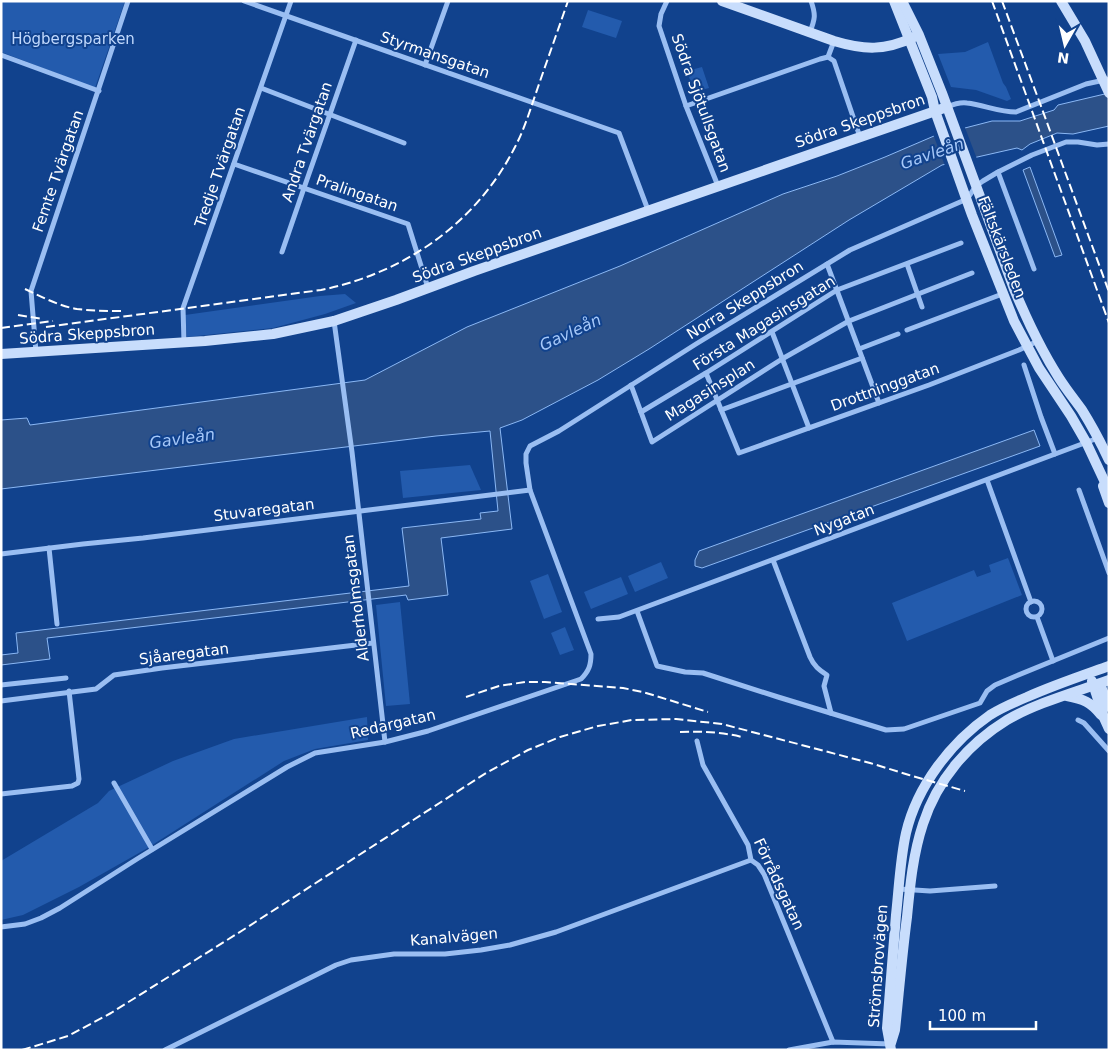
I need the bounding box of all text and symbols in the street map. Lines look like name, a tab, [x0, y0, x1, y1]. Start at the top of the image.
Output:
north arrow	[1040, 20, 1090, 70]
street label: Styrmansgatan	[378, 28, 492, 82]
park label: Högbergsparken	[11, 30, 135, 48]
street label: Södra Sjötullsgatan	[668, 31, 734, 175]
text: N	[1056, 49, 1070, 67]
street label: Andra Tvärgatan	[278, 80, 336, 204]
street label: Södra Skeppsbron	[793, 90, 927, 152]
street label: Tredje Tvärgatan	[191, 104, 249, 231]
street label: Femte Tvärgatan	[29, 108, 87, 234]
water label: Gavleån	[898, 134, 966, 173]
street label: Pralingatan	[314, 171, 400, 215]
street label: Fältskärsleden	[974, 194, 1030, 300]
street label: Södra Skeppsbron	[410, 223, 544, 287]
street label: Norra Skeppsbron	[683, 257, 807, 343]
street label: Första Magasinsgatan	[689, 272, 839, 374]
water label: Gavleån	[536, 310, 604, 355]
street label: Södra Skeppsbron	[18, 320, 156, 348]
street label: Magasinsplan	[662, 355, 758, 425]
street label: Drottninggatan	[828, 359, 942, 415]
water label: Gavleån	[148, 425, 216, 452]
street label: Stuvaregatan	[213, 495, 315, 525]
street label: Nygatan	[811, 500, 877, 540]
street label: Alderholmsgatan	[339, 534, 373, 662]
street label: Sjåaregatan	[138, 640, 230, 668]
street label: Redargatan	[349, 705, 437, 743]
street label: Förrådsgatan	[750, 835, 808, 933]
street label: Strömsbrovägen	[865, 904, 891, 1028]
street label: Kanalvägen	[409, 924, 499, 950]
scale bar	[930, 998, 1036, 1030]
text: 100 m	[938, 1007, 986, 1025]

